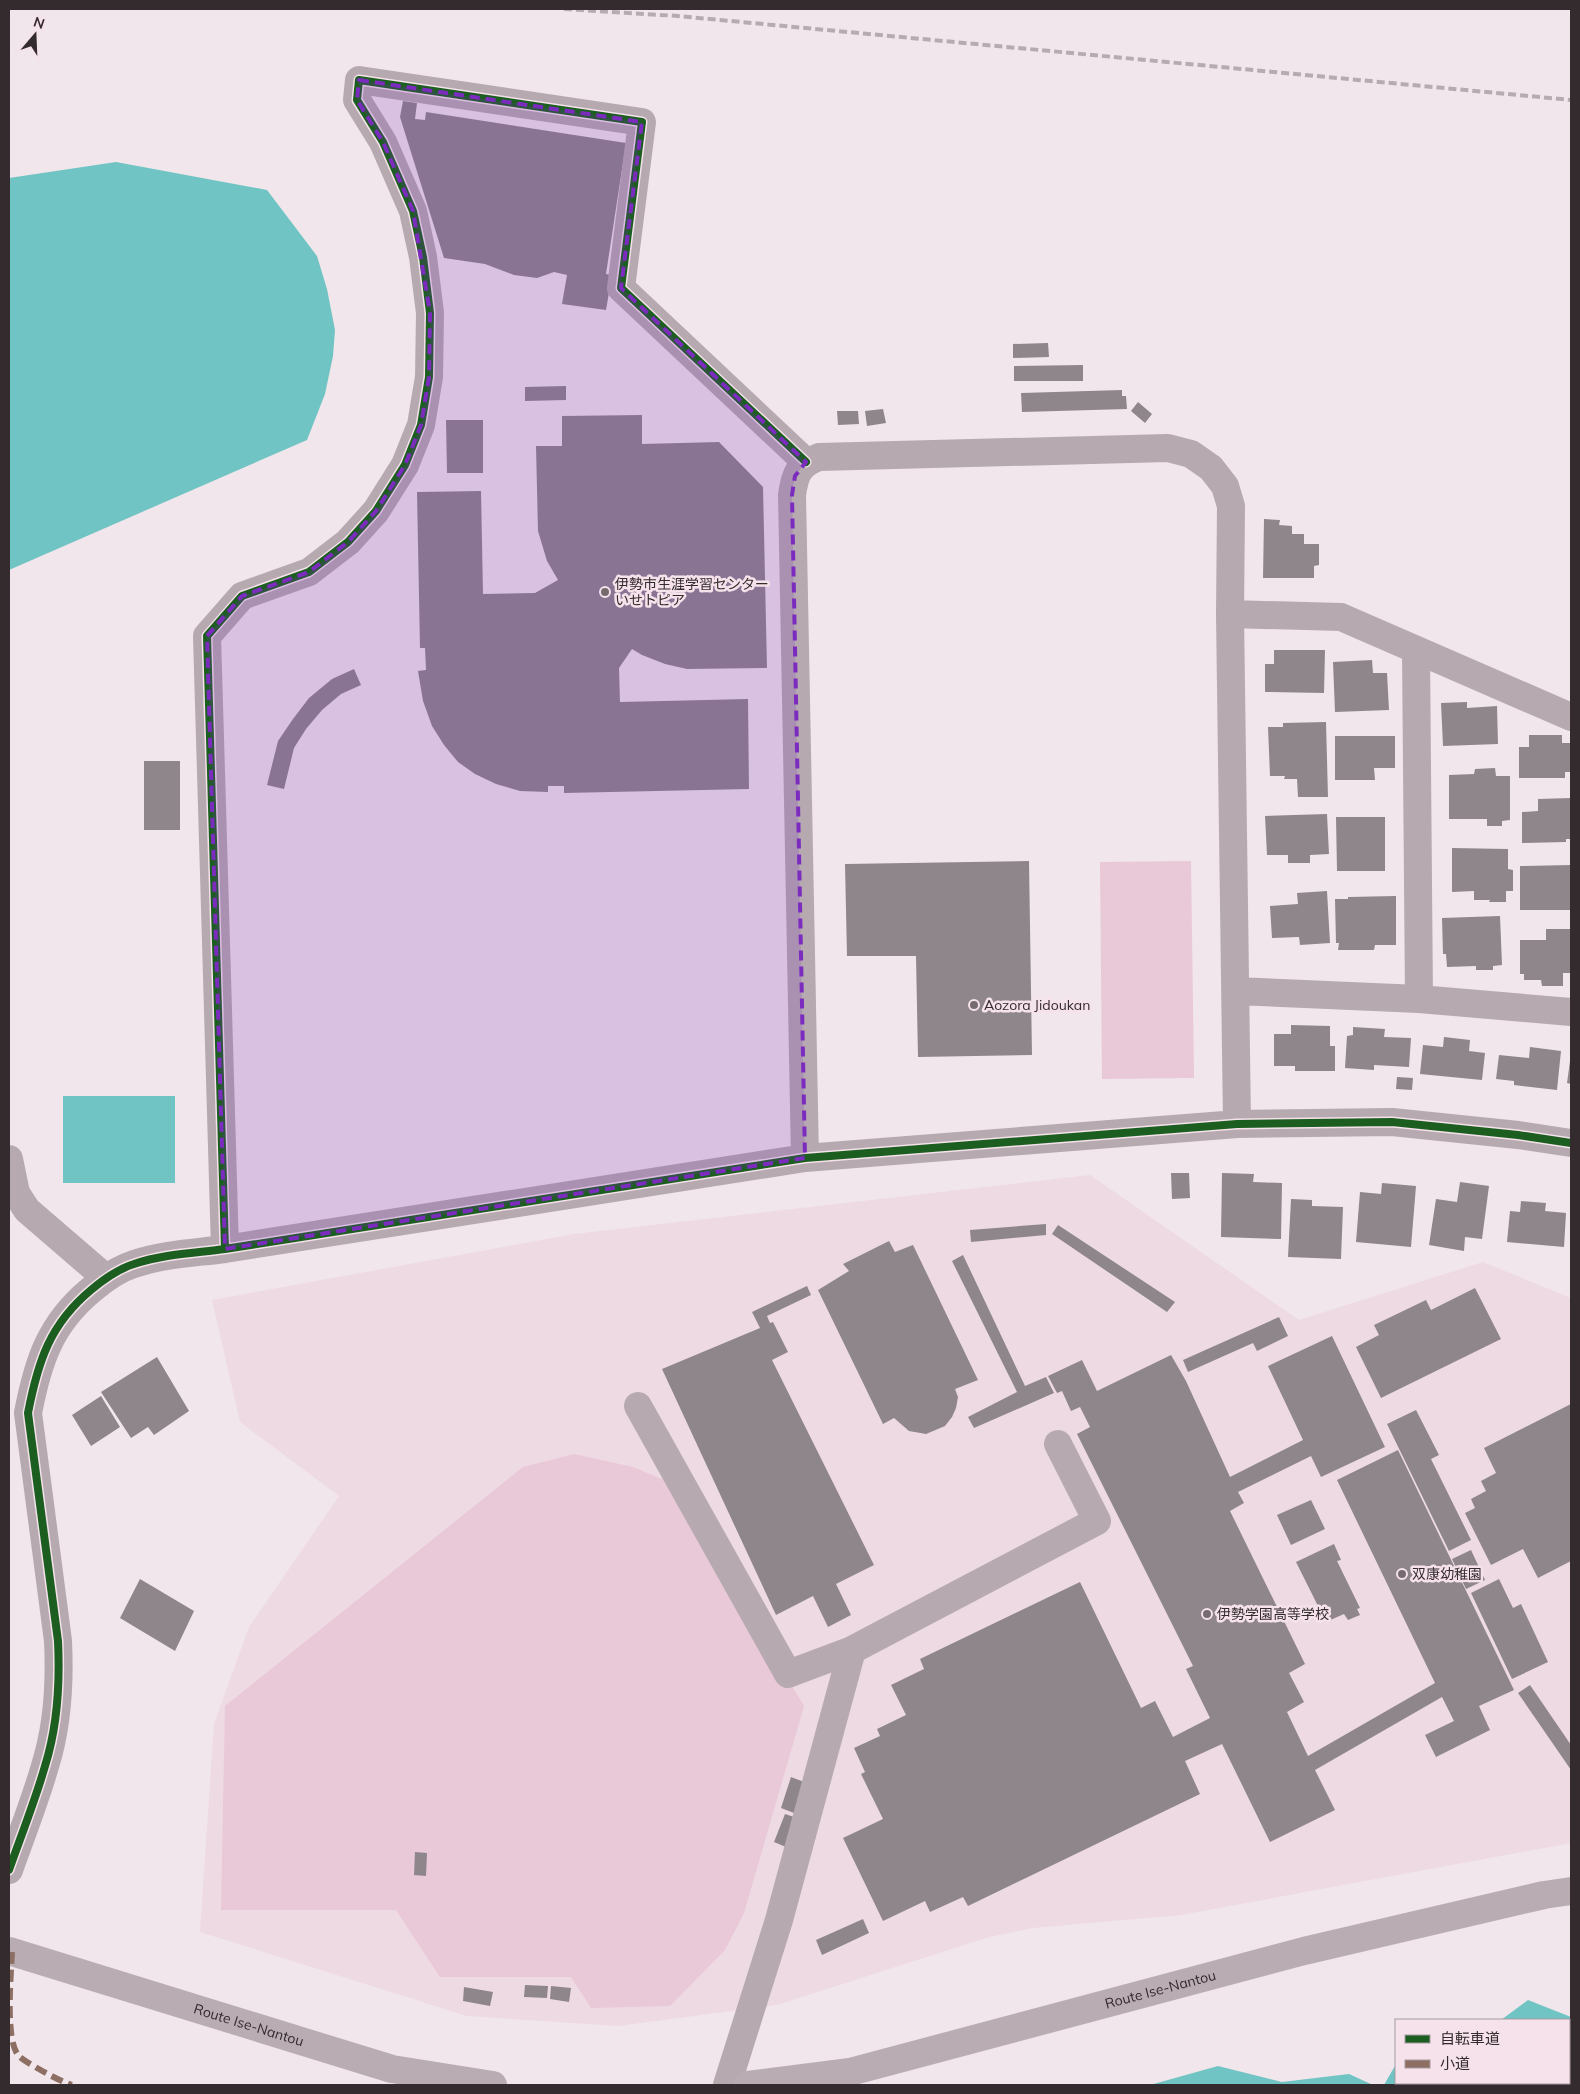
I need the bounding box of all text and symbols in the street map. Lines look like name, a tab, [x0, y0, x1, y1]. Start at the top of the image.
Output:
north arrow	[10, 10, 60, 60]
text: N	[31, 12, 47, 33]
place label: 伊勢市生涯学習センター いせトピア	[615, 575, 769, 609]
marker: 伊勢市生涯学習センター いせトピア	[599, 586, 611, 598]
place label: Aozora Jidoukan	[984, 996, 1090, 1014]
marker: Aozora Jidoukan	[968, 999, 980, 1011]
place label: 双康幼稚園	[1412, 1565, 1482, 1583]
marker: 双康幼稚園	[1396, 1568, 1408, 1580]
place label: 伊勢学園高等学校	[1217, 1605, 1329, 1623]
marker: 伊勢学園高等学校	[1201, 1608, 1213, 1620]
street label: Route Ise-Nantou	[1103, 1966, 1218, 2013]
street label: Route Ise-Nantou	[192, 2000, 306, 2050]
legend	[1395, 2019, 1570, 2084]
text: 自転車道	[1440, 2029, 1500, 2048]
text: 小道	[1440, 2054, 1470, 2073]

